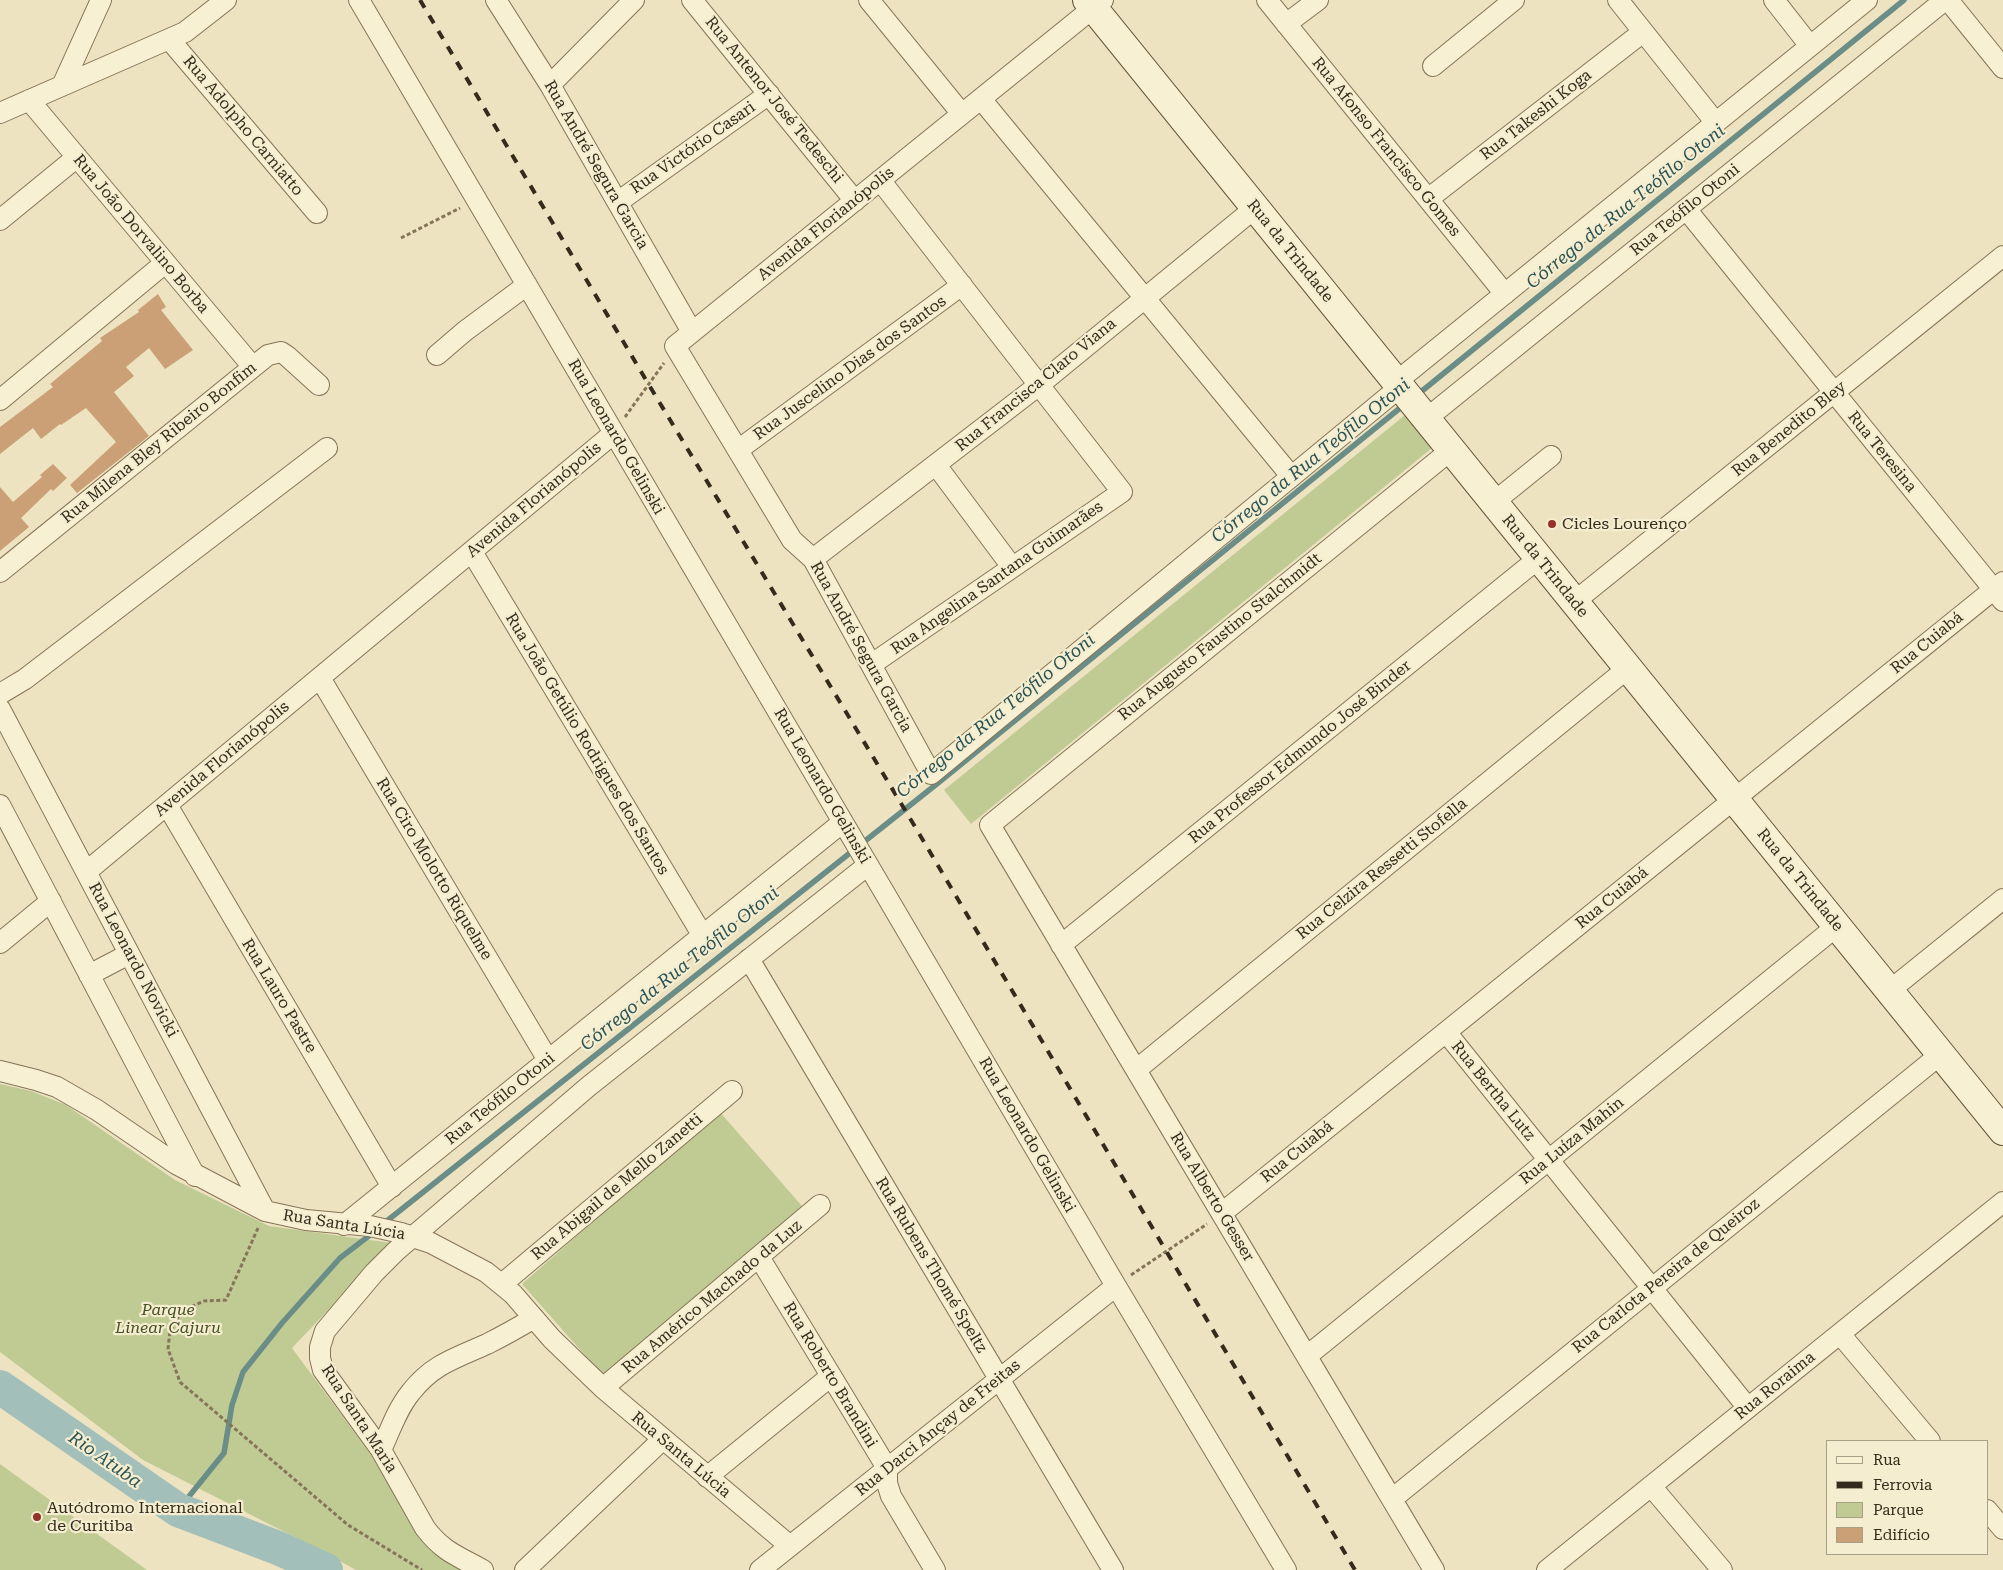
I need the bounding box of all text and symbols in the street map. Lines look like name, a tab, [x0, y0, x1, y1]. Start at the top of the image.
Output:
street label: Rua Antenor José Tedeschi	[701, 13, 847, 187]
street label: Rua Adolpho Carniatto	[179, 52, 307, 200]
street label: Rua Afonso Francisco Gomes	[1308, 53, 1464, 241]
street label: Rua Takeshi Koga	[1477, 66, 1595, 164]
street label: Rua André Segura Garcia	[540, 77, 652, 253]
street label: Rua Victório Casari	[627, 98, 759, 198]
water label: Córrego da Rua Teófilo Otoni	[1522, 120, 1730, 294]
street label: Rua João Dorvalino Borba	[69, 151, 213, 317]
street label: Rua Teófilo Otoni	[1626, 160, 1744, 260]
street label: Avenida Florianópolis	[754, 163, 898, 285]
street label: Rua da Trindade	[1243, 196, 1337, 306]
street label: Rua Juscelino Dias dos Santos	[750, 292, 950, 444]
street label: Rua Francisca Claro Viana	[952, 314, 1120, 456]
street label: Rua Leonardo Gelinski	[564, 356, 668, 518]
street label: Rua Milena Bley Ribeiro Bonfim	[58, 358, 260, 528]
water label: Córrego da Rua Teófilo Otoni	[1207, 374, 1415, 548]
street label: Rua Benedito Bley	[1728, 377, 1850, 481]
street label: Rua Teresina	[1843, 408, 1921, 496]
street label: Avenida Florianópolis	[463, 438, 605, 562]
street label: Rua Angelina Santana Guimarães	[887, 497, 1107, 659]
street label: Rua da Trindade	[1498, 511, 1592, 621]
place label: Cicles Lourenço	[1562, 514, 1687, 534]
marker: Cicles Lourenço	[1546, 518, 1558, 530]
street label: Rua Augusto Faustino Stalchmidt	[1115, 549, 1325, 725]
street label: Rua André Segura Garcia	[806, 558, 916, 736]
street label: Rua Cuiabá	[1887, 608, 1967, 678]
street label: Rua João Getúlio Rodrigues dos Santos	[501, 610, 673, 878]
water label: Córrego da Rua Teófilo Otoni	[892, 629, 1100, 803]
street label: Rua Professor Edmundo José Binder	[1185, 656, 1415, 848]
street label: Avenida Florianópolis	[151, 697, 293, 821]
street label: Rua Leonardo Gelinski	[770, 705, 874, 867]
street label: Rua Ciro Molotto Riquelme	[372, 774, 496, 964]
street label: Rua Celzira Ressetti Stofella	[1293, 794, 1471, 944]
street label: Rua da Trindade	[1753, 825, 1847, 935]
street label: Rua Cuiabá	[1572, 863, 1652, 933]
street label: Rua Leonardo Novicki	[84, 879, 182, 1041]
water label: Córrego da Rua Teófilo Otoni	[576, 882, 784, 1056]
street label: Rua Lauro Pastre	[237, 935, 321, 1057]
street label: Rua Bertha Lutz	[1447, 1037, 1539, 1145]
street label: Rua Teófilo Otoni	[441, 1049, 559, 1149]
street label: Rua Leonardo Gelinski	[975, 1054, 1079, 1216]
street label: Rua Luíza Mahin	[1516, 1093, 1628, 1189]
street label: Rua Abigail de Mello Zanetti	[527, 1110, 707, 1264]
street label: Rua Cuiabá	[1257, 1117, 1337, 1187]
street label: Rua Alberto Gesser	[1166, 1129, 1258, 1265]
street label: Rua Rubens Thomé Speltz	[871, 1174, 991, 1356]
street label: Rua Carlota Pereira de Queiroz	[1569, 1195, 1763, 1357]
street label: Rua Santa Lúcia	[281, 1206, 407, 1244]
street label: Rua Américo Machado da Luz	[618, 1216, 806, 1378]
street label: Rua Roberto Brandini	[779, 1299, 881, 1451]
park label: Parque Linear Cajuru	[115, 1300, 221, 1338]
street label: Rua Roraima	[1731, 1348, 1819, 1424]
street label: Rua Darci Ançay de Freitas	[852, 1356, 1024, 1500]
street label: Rua Santa Maria	[317, 1361, 401, 1477]
street label: Rua Santa Lúcia	[627, 1408, 735, 1502]
water label: Rio Atuba	[64, 1427, 146, 1493]
legend	[1826, 1440, 1988, 1555]
text: Rua	[1873, 1451, 1901, 1469]
text: Ferrovia	[1873, 1476, 1932, 1494]
place label: Autódromo Internacional de Curitiba	[47, 1498, 243, 1536]
text: Parque	[1873, 1501, 1924, 1519]
marker: Autódromo Internacional de Curitiba	[31, 1511, 43, 1523]
text: Edifício	[1873, 1526, 1930, 1544]

